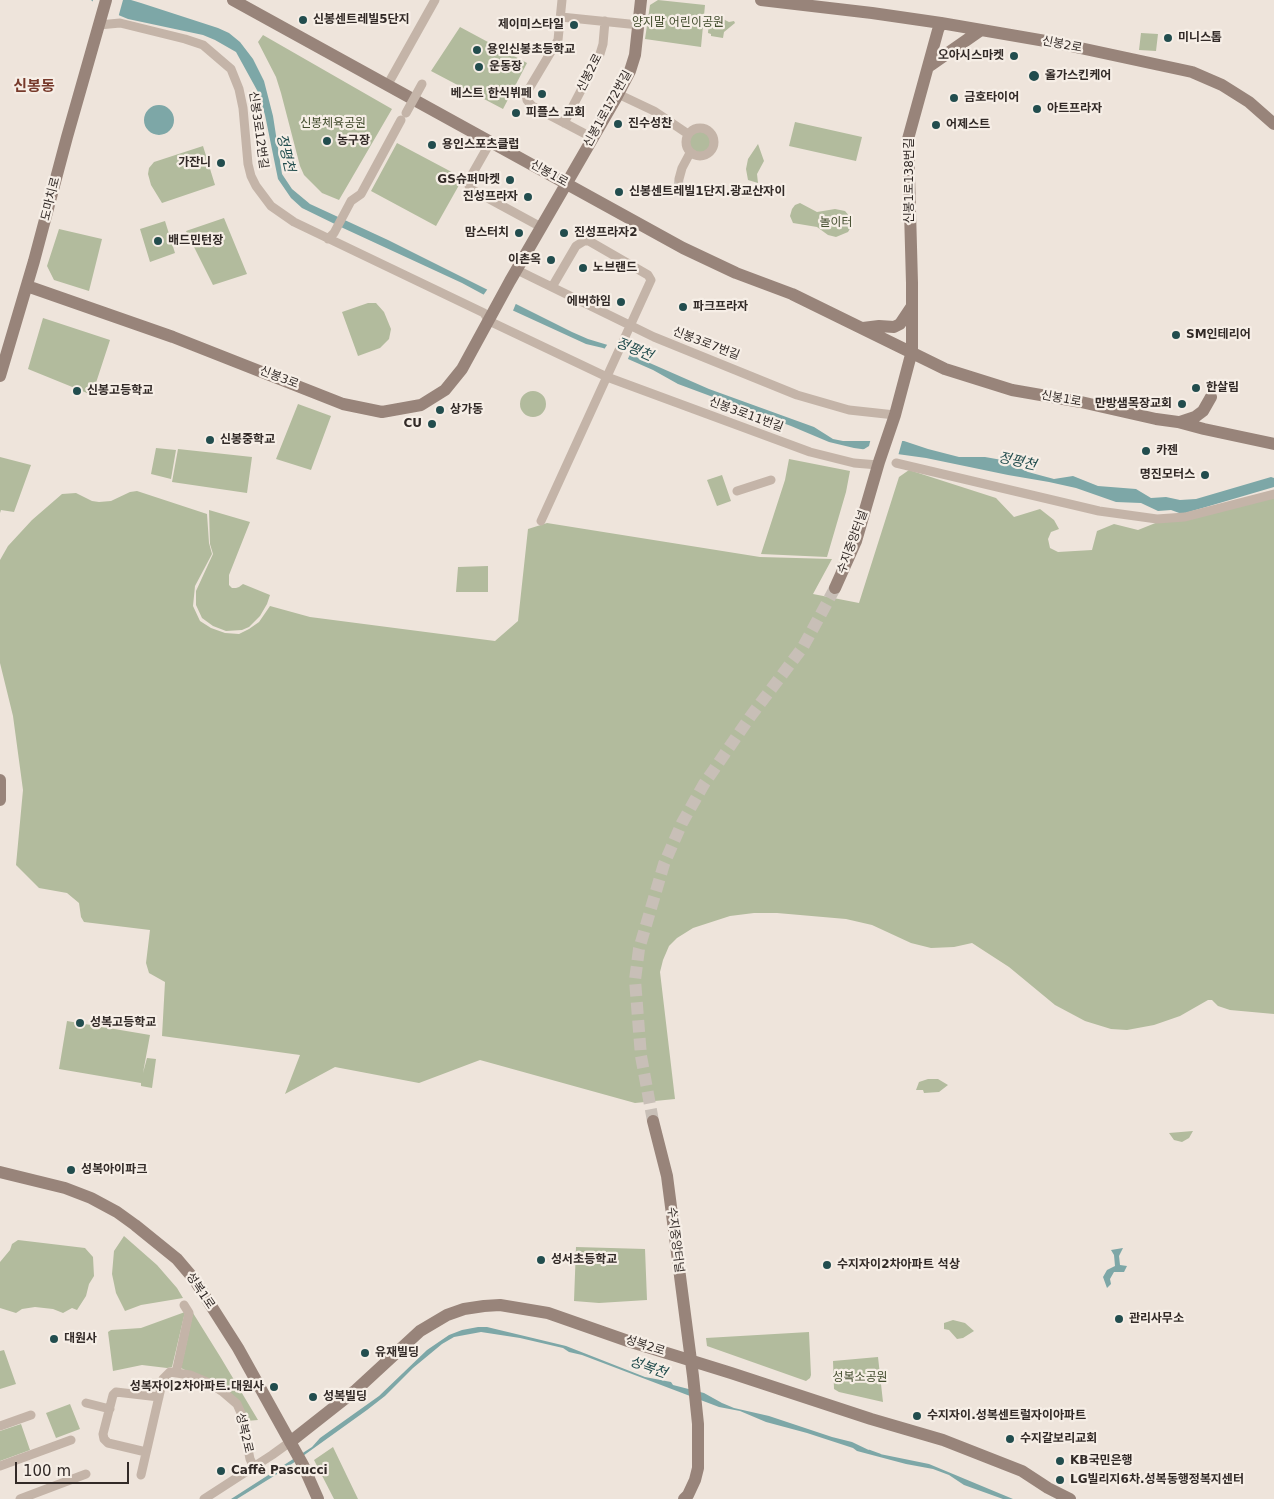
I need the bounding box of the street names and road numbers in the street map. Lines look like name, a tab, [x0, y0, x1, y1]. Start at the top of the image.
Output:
street label: 신봉2로	[1041, 34, 1083, 56]
street label: 신봉2로	[574, 52, 606, 94]
street label: 신봉1로172번길	[581, 68, 635, 150]
street label: 신봉3로12번길	[245, 90, 271, 170]
street label: 신봉1로138번길	[903, 138, 917, 224]
street label: 신봉1로	[528, 158, 570, 190]
street label: 도마치로	[39, 176, 63, 222]
street label: 신봉3로7번길	[671, 325, 741, 363]
street label: 신봉3로	[257, 364, 301, 392]
street label: 신봉1로	[1040, 388, 1082, 410]
street label: 신봉3로11번길	[707, 395, 785, 435]
street label: 수지중앙터널	[835, 508, 871, 576]
street label: 수지중앙터널	[664, 1206, 686, 1274]
street label: 성복1로	[183, 1270, 217, 1312]
street label: 성복2로	[623, 1333, 667, 1359]
street label: 성복2로	[232, 1412, 256, 1454]

